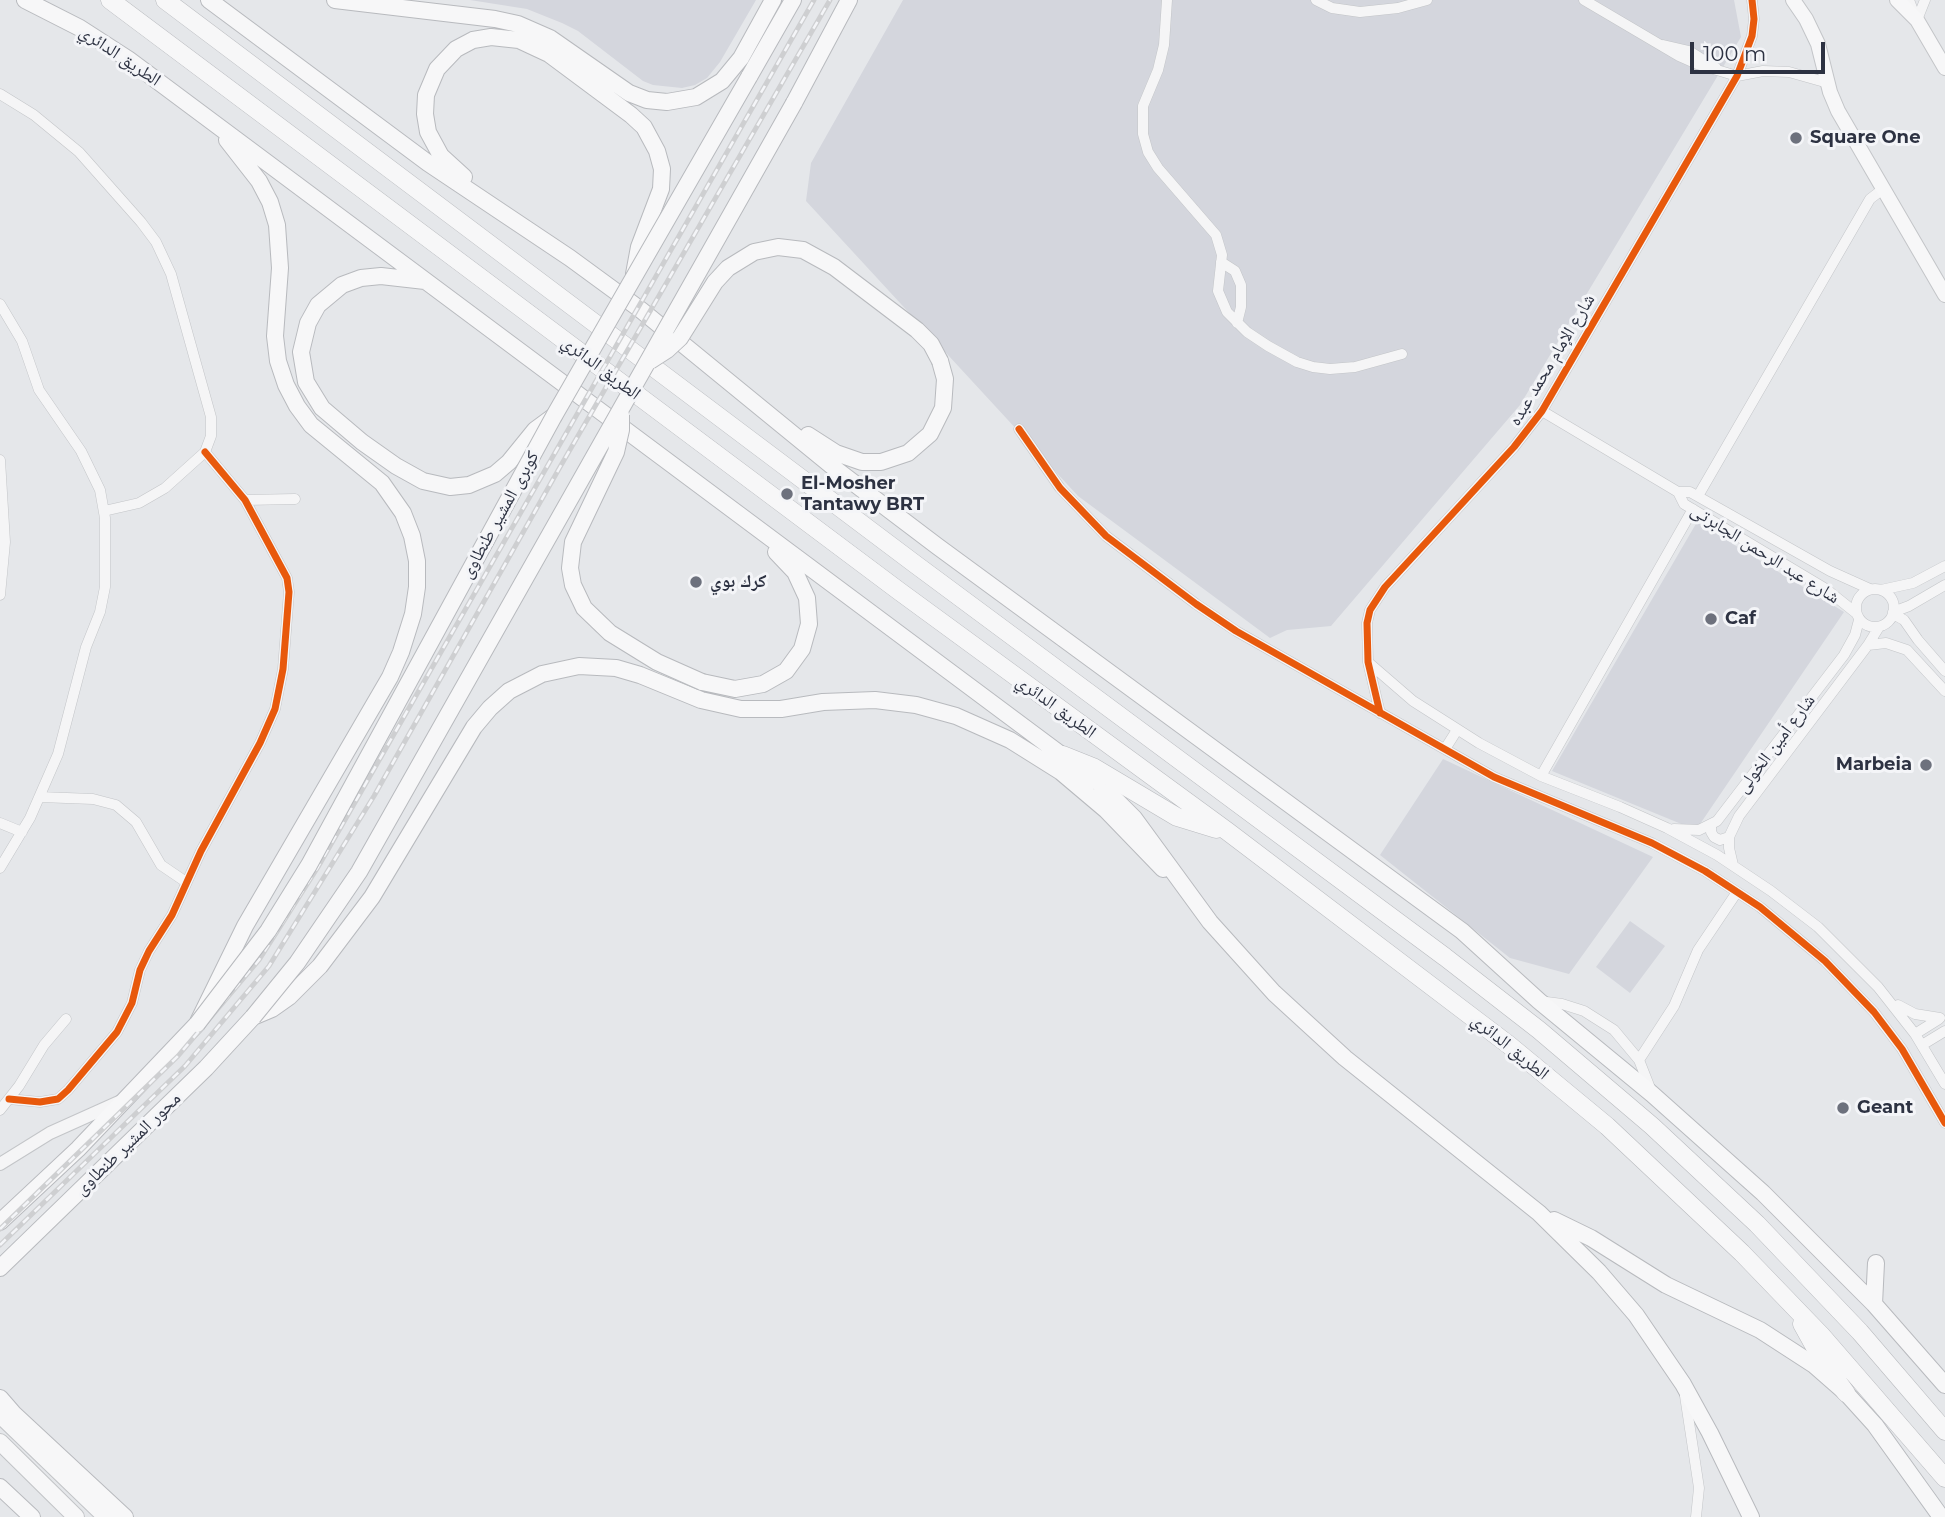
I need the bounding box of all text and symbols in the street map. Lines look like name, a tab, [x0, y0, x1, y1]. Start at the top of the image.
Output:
street label: الطريق الدائري	[75, 21, 165, 91]
scale bar	[1693, 28, 1828, 72]
text: 100 m	[1703, 41, 1766, 66]
place label: Square One	[1810, 127, 1920, 149]
marker: Square One	[1788, 130, 1804, 146]
street label: شارع الإمام محمد عبده	[1504, 290, 1600, 430]
street label: الطريق الدائري	[557, 331, 645, 405]
street label: كوبرى المشير طنطاوى	[456, 447, 544, 583]
place label: El-Mosher Tantawy BRT	[801, 473, 924, 516]
marker: El-Mosher Tantawy BRT	[779, 486, 795, 502]
street label: شارع عبد الرحمن الجابرتى	[1687, 499, 1843, 609]
place label: كرك بوي	[710, 571, 766, 593]
marker: كرك بوي	[688, 574, 704, 590]
place label: Caf	[1725, 608, 1756, 630]
marker: Caf	[1703, 611, 1719, 627]
street label: الطريق الدائري	[1012, 671, 1100, 743]
street label: شارع أمين الخولى	[1732, 690, 1820, 798]
place label: Marbeia	[1836, 754, 1912, 776]
marker: Marbeia	[1918, 757, 1934, 773]
street label: الطريق الدائري	[1467, 1009, 1553, 1085]
street label: محور المشير طنطاوى	[71, 1088, 185, 1200]
place label: Geant	[1857, 1097, 1913, 1119]
marker: Geant	[1835, 1100, 1851, 1116]

